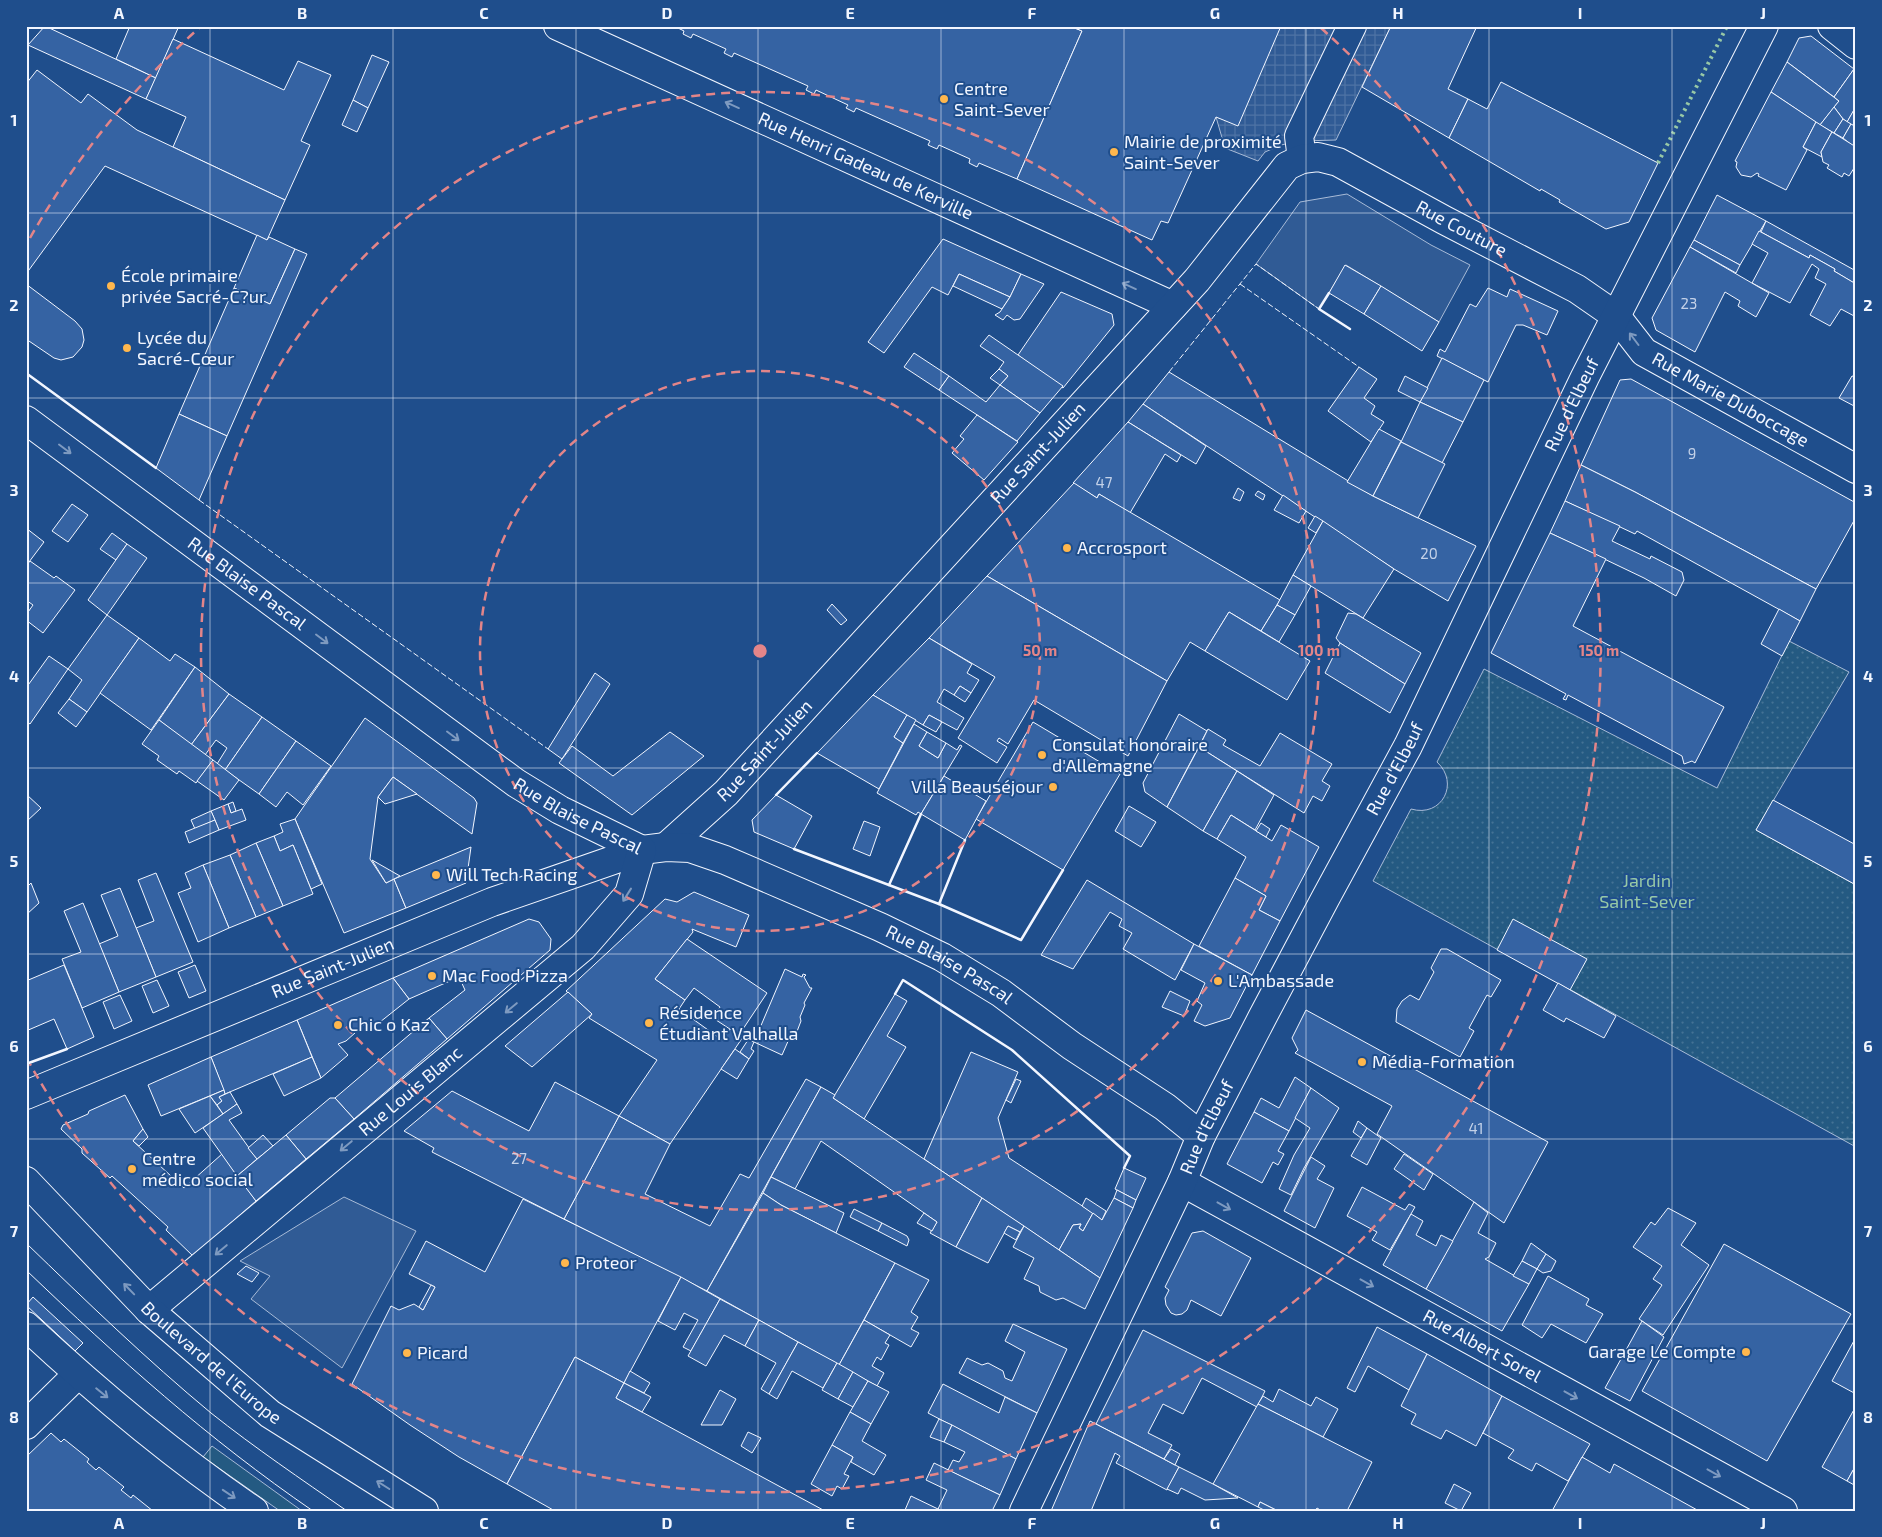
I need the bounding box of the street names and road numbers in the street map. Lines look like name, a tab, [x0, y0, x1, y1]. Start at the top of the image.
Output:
street label: Rue Henri Gadeau de Kerville	[755, 107, 977, 224]
street label: Rue Couture	[1413, 195, 1511, 261]
street label: Rue Marie Duboccage	[1649, 347, 1813, 451]
street label: Rue d'Elbeuf	[1539, 352, 1604, 455]
street label: Rue Saint-Julien	[985, 397, 1089, 508]
street label: Rue Blaise Pascal	[184, 532, 312, 635]
street label: Rue Saint-Julien	[712, 695, 816, 806]
street label: Rue d'Elbeuf	[1361, 718, 1428, 819]
street label: Rue Blaise Pascal	[510, 772, 647, 859]
street label: Rue Blaise Pascal	[882, 919, 1018, 1009]
street label: Rue Saint-Julien	[268, 932, 397, 1002]
street label: Rue Louis Blanc	[354, 1041, 466, 1140]
street label: Rue d'Elbeuf	[1174, 1075, 1238, 1177]
street label: Boulevard de l'Europe	[137, 1297, 286, 1428]
street label: Rue Albert Sorel	[1419, 1304, 1546, 1387]

